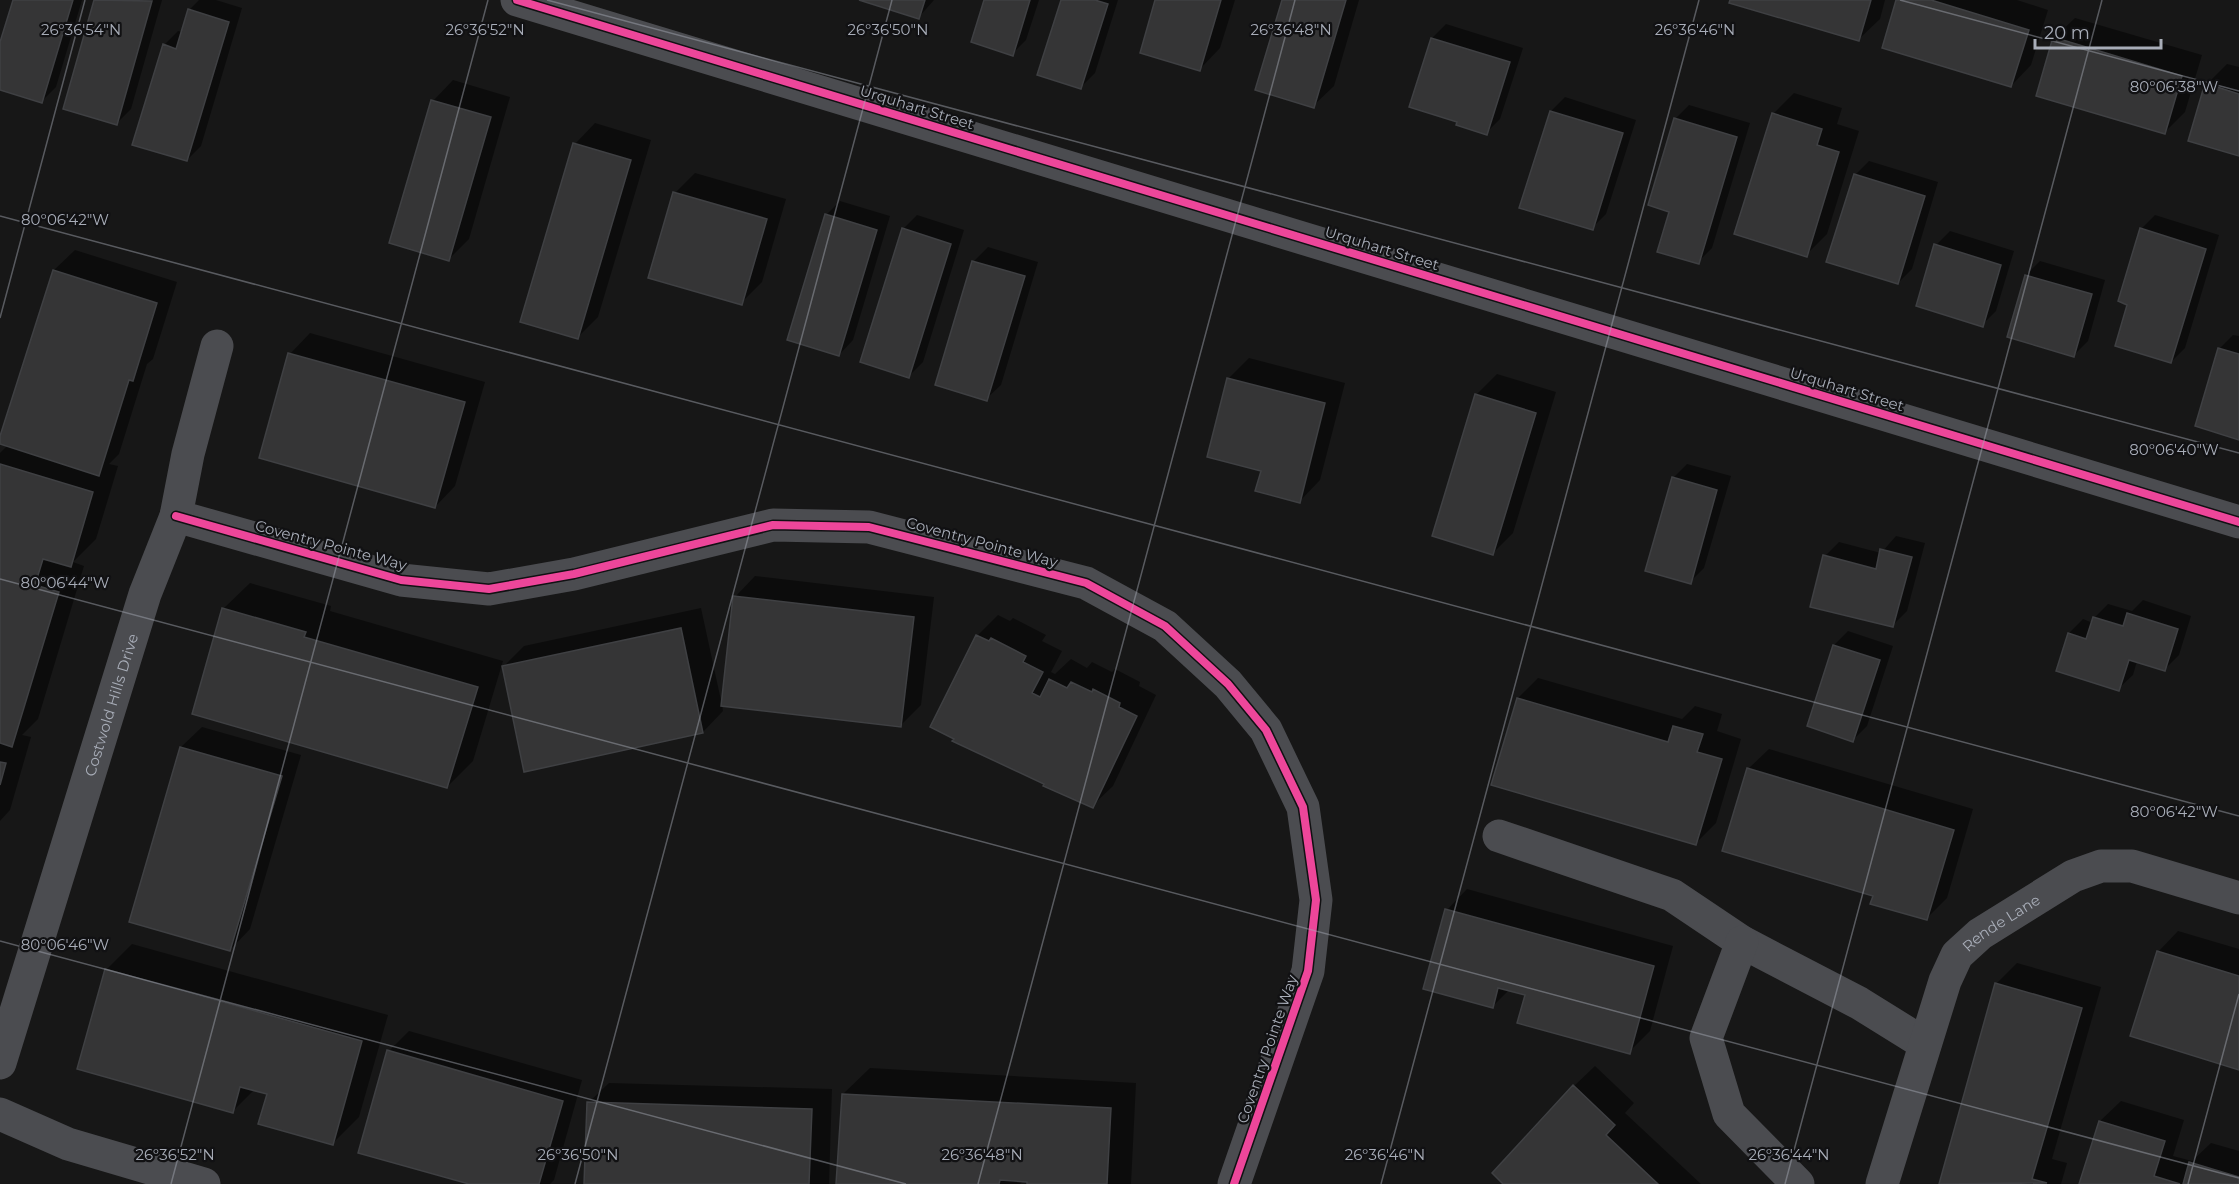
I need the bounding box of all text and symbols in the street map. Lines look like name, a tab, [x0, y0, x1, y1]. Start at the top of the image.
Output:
scale bar	[2035, 12, 2161, 50]
text: 26°36'54"N	[41, 20, 121, 39]
text: 26°36'52"N	[445, 20, 525, 39]
text: 26°36'50"N	[848, 20, 928, 39]
text: 26°36'48"N	[1250, 20, 1332, 39]
text: 26°36'46"N	[1655, 20, 1735, 39]
text: 20 m	[2044, 22, 2090, 44]
text: 80°06'38"W	[2130, 77, 2219, 96]
street label: Urquhart Street	[858, 81, 976, 133]
text: 80°06'42"W	[21, 210, 109, 229]
street label: Urquhart Street	[1323, 222, 1441, 274]
street label: Urquhart Street	[1788, 363, 1906, 415]
text: 80°06'40"W	[2129, 440, 2219, 459]
street label: Coventry Pointe Way	[904, 513, 1061, 572]
street label: Coventry Pointe Way	[253, 516, 410, 575]
text: 80°06'44"W	[21, 573, 110, 592]
street label: Costwold Hills Drive	[80, 631, 142, 778]
text: 80°06'42"W	[2130, 802, 2218, 821]
street label: Rende Lane	[1958, 890, 2043, 955]
text: 80°06'46"W	[21, 935, 110, 954]
street label: Coventry Pointe Way	[1233, 971, 1302, 1126]
text: 26°36'52"N	[135, 1145, 215, 1164]
text: 26°36'50"N	[538, 1145, 618, 1164]
text: 26°36'48"N	[941, 1145, 1023, 1164]
text: 26°36'46"N	[1345, 1145, 1425, 1164]
text: 26°36'44"N	[1749, 1145, 1829, 1164]

